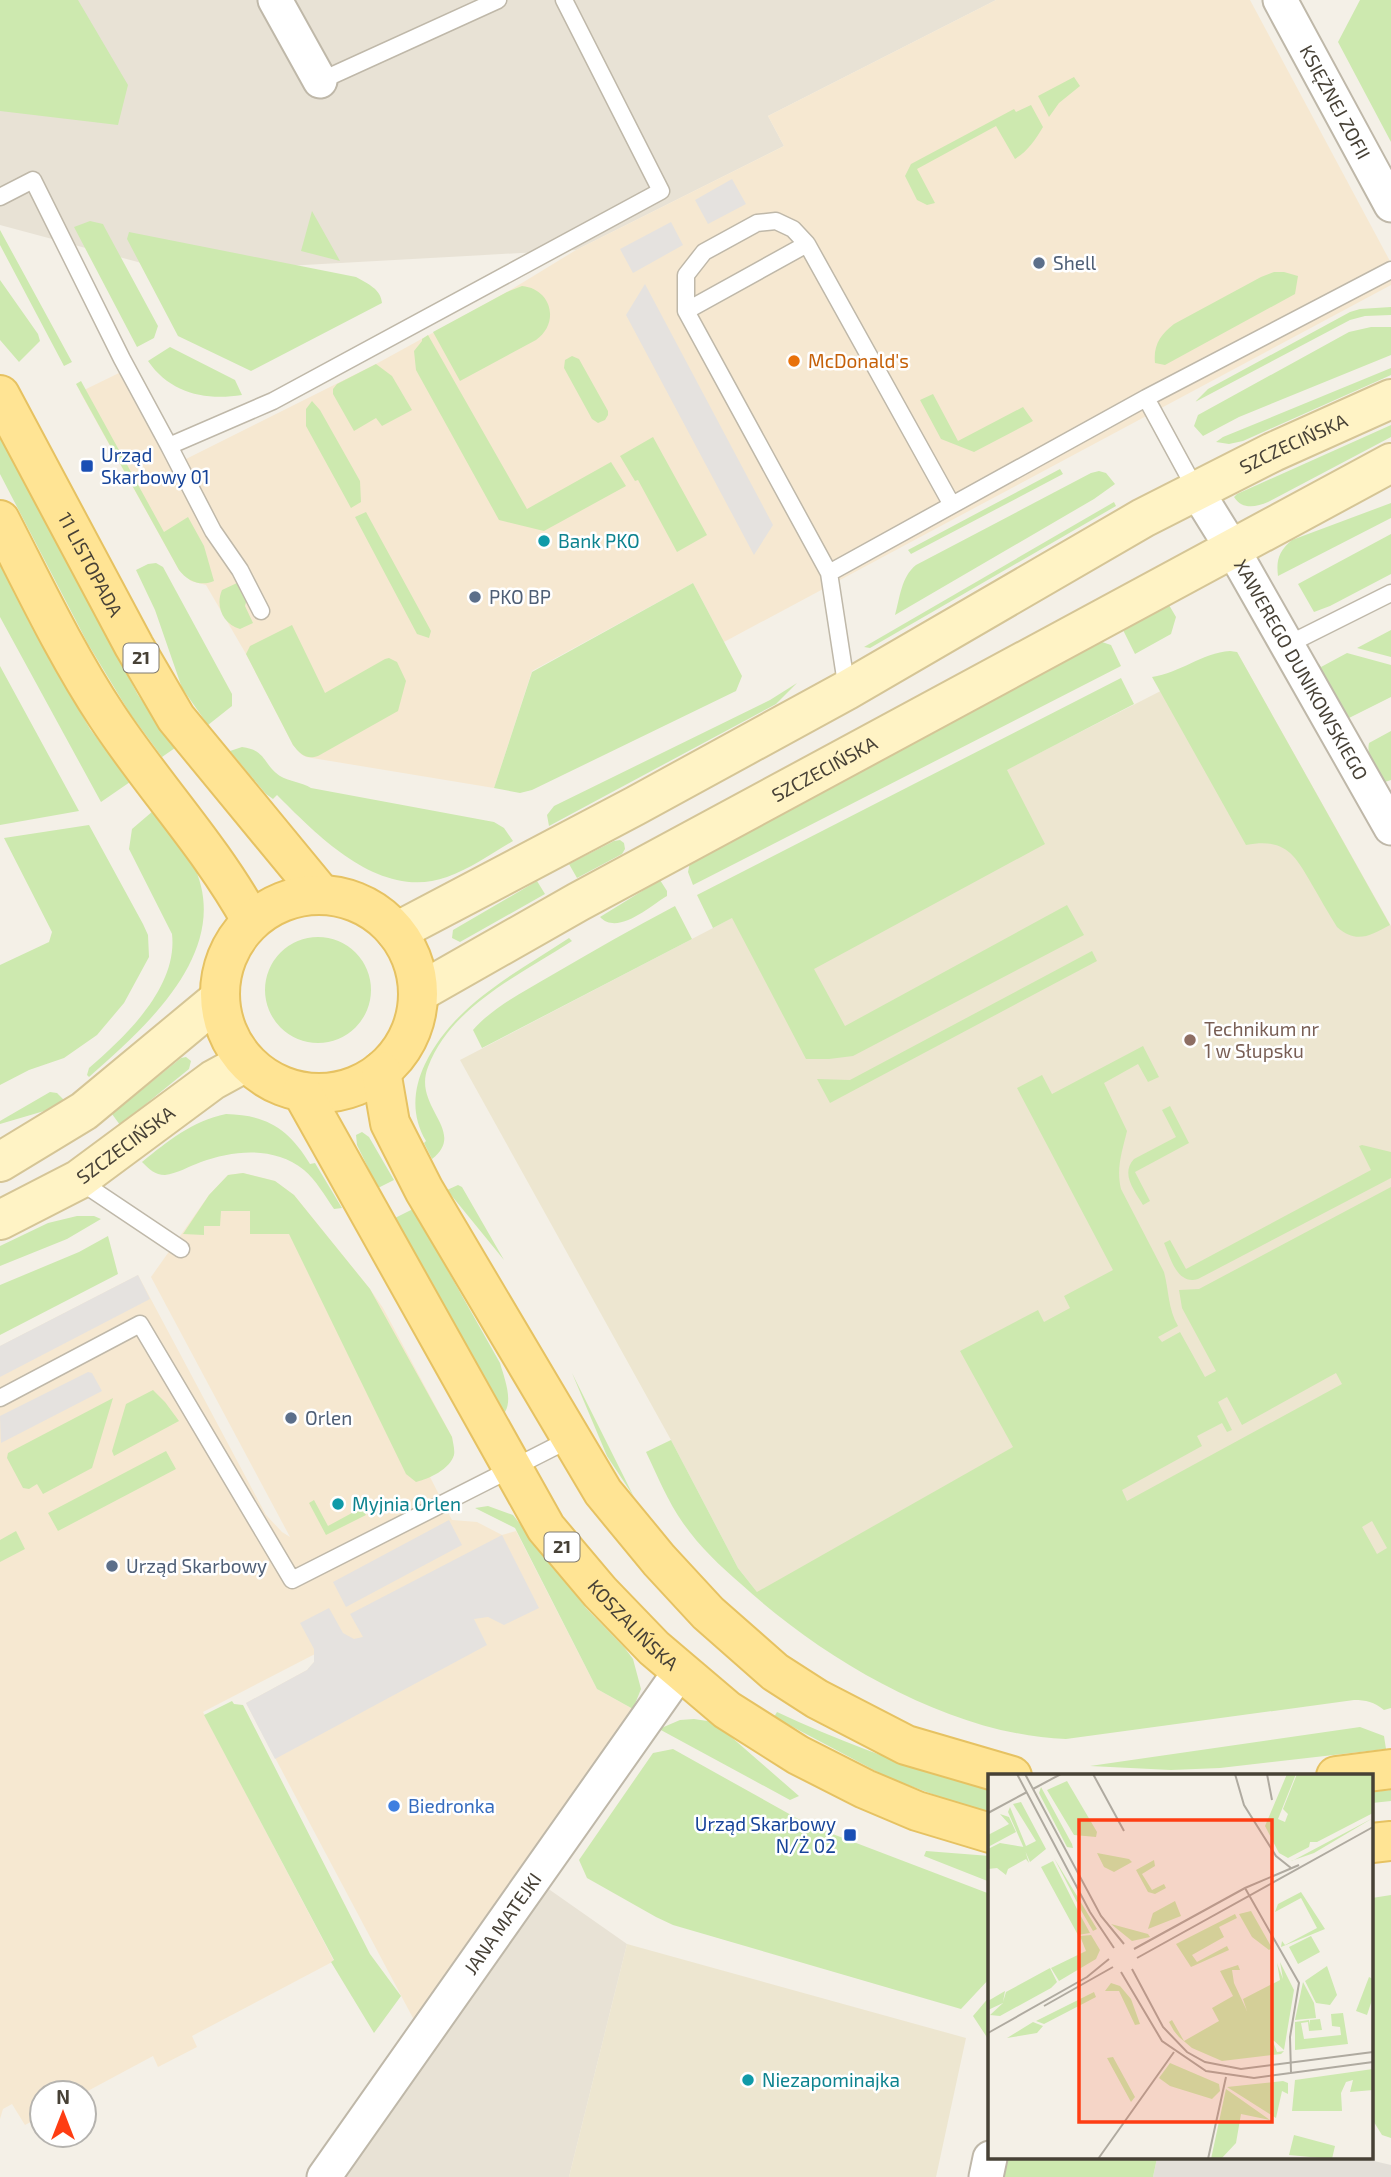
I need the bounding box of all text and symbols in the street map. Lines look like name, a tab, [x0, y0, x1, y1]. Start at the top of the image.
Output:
street label: KSIĘŻNEJ ZOFII	[1295, 41, 1376, 163]
place label: Shell	[1053, 251, 1097, 274]
marker: Shell	[1031, 255, 1047, 271]
place label: McDonald's	[808, 349, 909, 372]
marker: McDonald's	[786, 353, 802, 369]
street label: SZCZECIŃSKA	[1235, 408, 1351, 478]
place label: Urząd Skarbowy 01	[101, 443, 210, 488]
marker: Urząd Skarbowy 01	[79, 458, 95, 474]
street label: 11 LISTOPADA	[54, 508, 128, 620]
place label: Bank PKO	[558, 529, 640, 552]
marker: Bank PKO	[536, 533, 552, 549]
street label: XAWEREGO DUNIKOWSKIEGO	[1230, 555, 1373, 784]
place label: PKO BP	[489, 585, 551, 608]
marker: PKO BP	[467, 589, 483, 605]
road number: 21	[124, 644, 158, 672]
street label: SZCZECIŃSKA	[767, 731, 881, 806]
place label: Technikum nr 1 w Słupsku	[1204, 1017, 1320, 1062]
marker: Technikum nr 1 w Słupsku	[1182, 1032, 1198, 1048]
street label: SZCZECIŃSKA	[72, 1100, 179, 1188]
place label: Orlen	[305, 1406, 352, 1429]
marker: Orlen	[283, 1410, 299, 1426]
place label: Myjnia Orlen	[352, 1492, 461, 1515]
marker: Myjnia Orlen	[330, 1496, 346, 1512]
road number: 21	[544, 1532, 580, 1562]
place label: Urząd Skarbowy	[126, 1554, 267, 1577]
marker: Urząd Skarbowy	[104, 1558, 120, 1574]
street label: KOSZALIŃSKA	[583, 1575, 683, 1675]
inset map	[988, 1774, 1374, 2160]
place label: Biedronka	[408, 1794, 495, 1817]
marker: Biedronka	[386, 1798, 402, 1814]
place label: Urząd Skarbowy N/Ż 02	[695, 1812, 836, 1857]
marker: Urząd Skarbowy N/Ż 02	[842, 1827, 858, 1843]
street label: JANA MATEJKI	[458, 1868, 546, 1979]
place label: Niezapominajka	[762, 2068, 900, 2091]
marker: Niezapominajka	[740, 2072, 756, 2088]
north arrow	[28, 2079, 98, 2149]
text: N	[56, 2085, 70, 2108]

